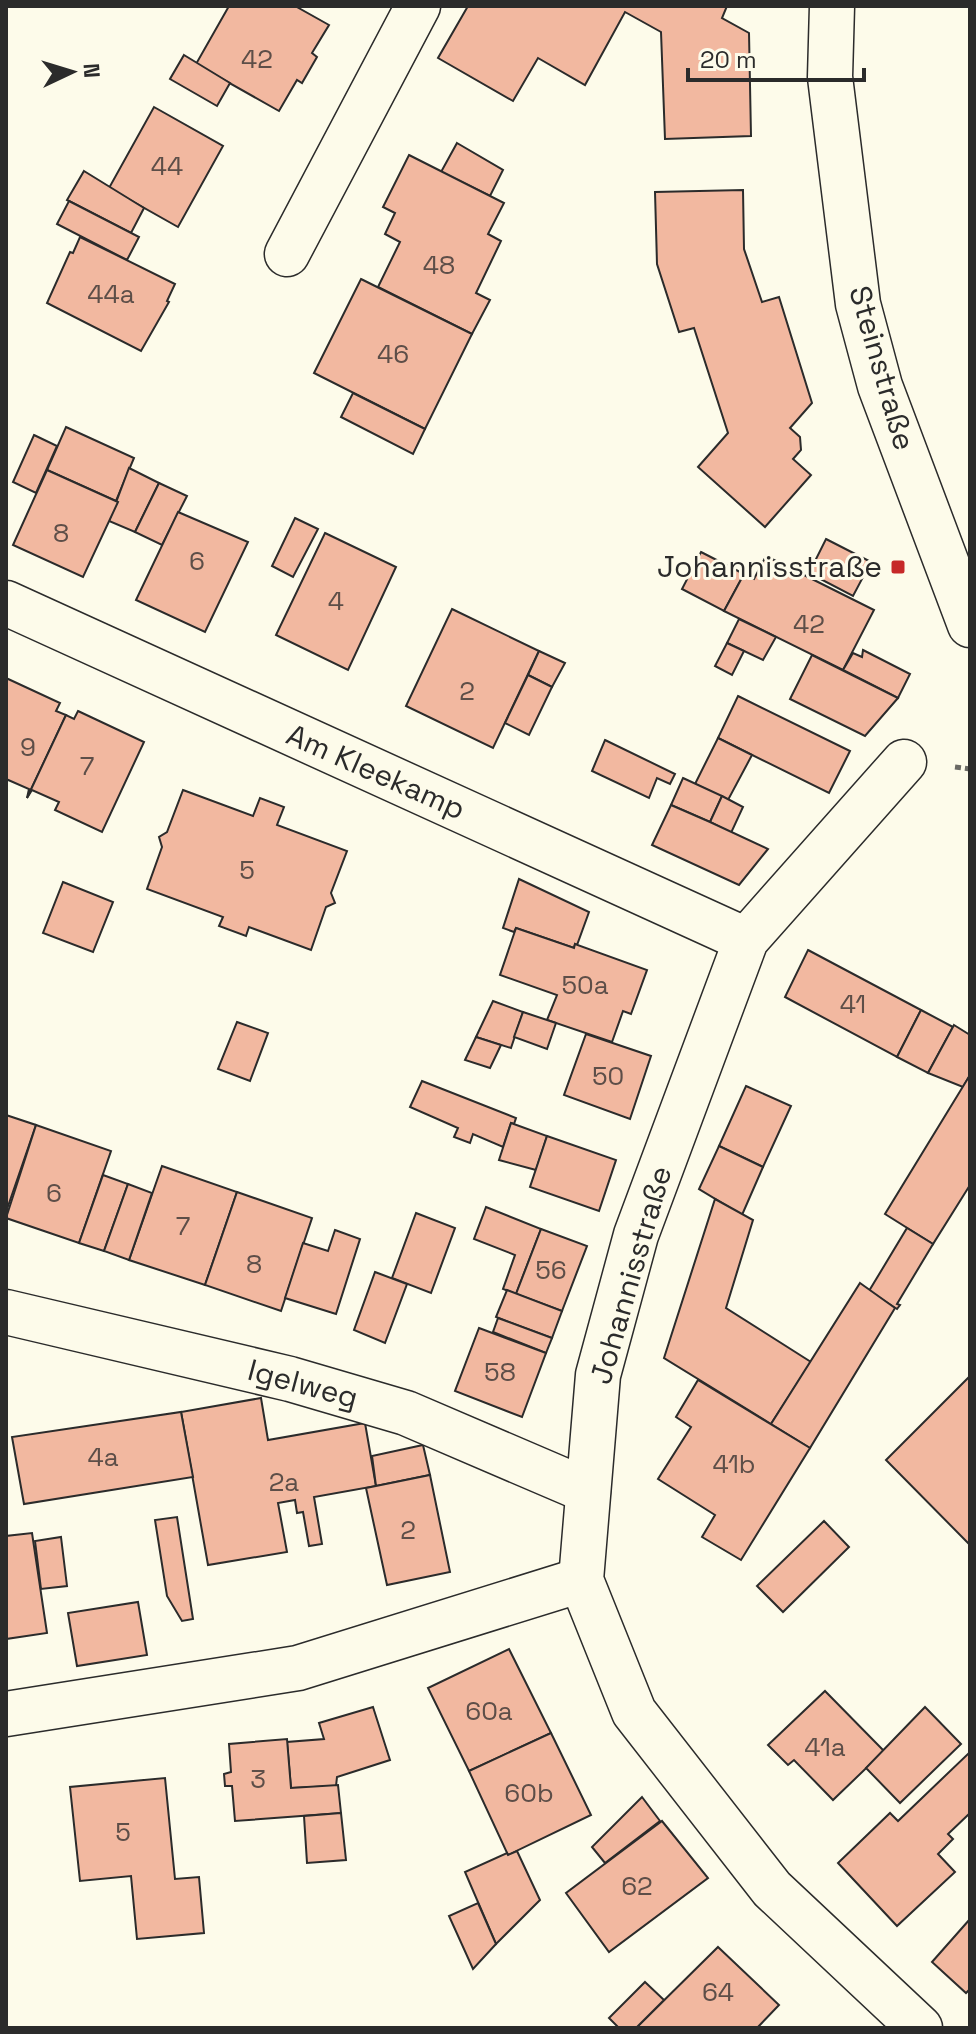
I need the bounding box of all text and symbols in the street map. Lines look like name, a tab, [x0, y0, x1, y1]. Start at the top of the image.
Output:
north arrow	[32, 32, 112, 112]
scale bar	[688, 32, 864, 82]
house number: 42	[241, 42, 273, 76]
text: 20 m	[700, 44, 757, 75]
text: N	[77, 62, 106, 79]
house number: 44	[151, 149, 183, 183]
house number: 48	[423, 248, 455, 282]
house number: 44a	[87, 277, 135, 311]
street label: Steinstraße	[840, 281, 925, 455]
house number: 46	[377, 337, 409, 371]
house number: 8	[53, 516, 69, 550]
house number: 6	[189, 544, 205, 578]
place label: Johannisstraße	[657, 547, 882, 586]
marker: Johannisstraße	[889, 558, 907, 576]
house number: 4	[328, 584, 344, 618]
house number: 42	[793, 607, 825, 641]
house number: 2	[459, 674, 475, 708]
street label: Am Kleekamp	[281, 715, 472, 828]
house number: 9	[20, 730, 36, 764]
house number: 7	[80, 749, 94, 783]
house number: 5	[239, 853, 255, 887]
house number: 50a	[561, 968, 609, 1002]
house number: 41	[840, 987, 866, 1021]
house number: 50	[592, 1059, 624, 1093]
street label: Johannisstraße	[581, 1161, 680, 1388]
house number: 6	[46, 1176, 62, 1210]
house number: 7	[176, 1209, 190, 1243]
house number: 8	[246, 1247, 262, 1281]
house number: 56	[535, 1253, 567, 1287]
street label: Igelweg	[244, 1350, 362, 1417]
house number: 58	[484, 1355, 516, 1389]
house number: 4a	[87, 1440, 119, 1474]
house number: 41b	[712, 1447, 756, 1481]
house number: 2a	[269, 1465, 299, 1499]
house number: 2	[400, 1513, 416, 1547]
house number: 60a	[465, 1694, 513, 1728]
house number: 41a	[804, 1730, 846, 1764]
house number: 3	[250, 1762, 266, 1796]
house number: 60b	[504, 1776, 554, 1810]
house number: 5	[115, 1815, 131, 1849]
house number: 62	[621, 1869, 653, 1903]
house number: 64	[702, 1975, 734, 2009]

